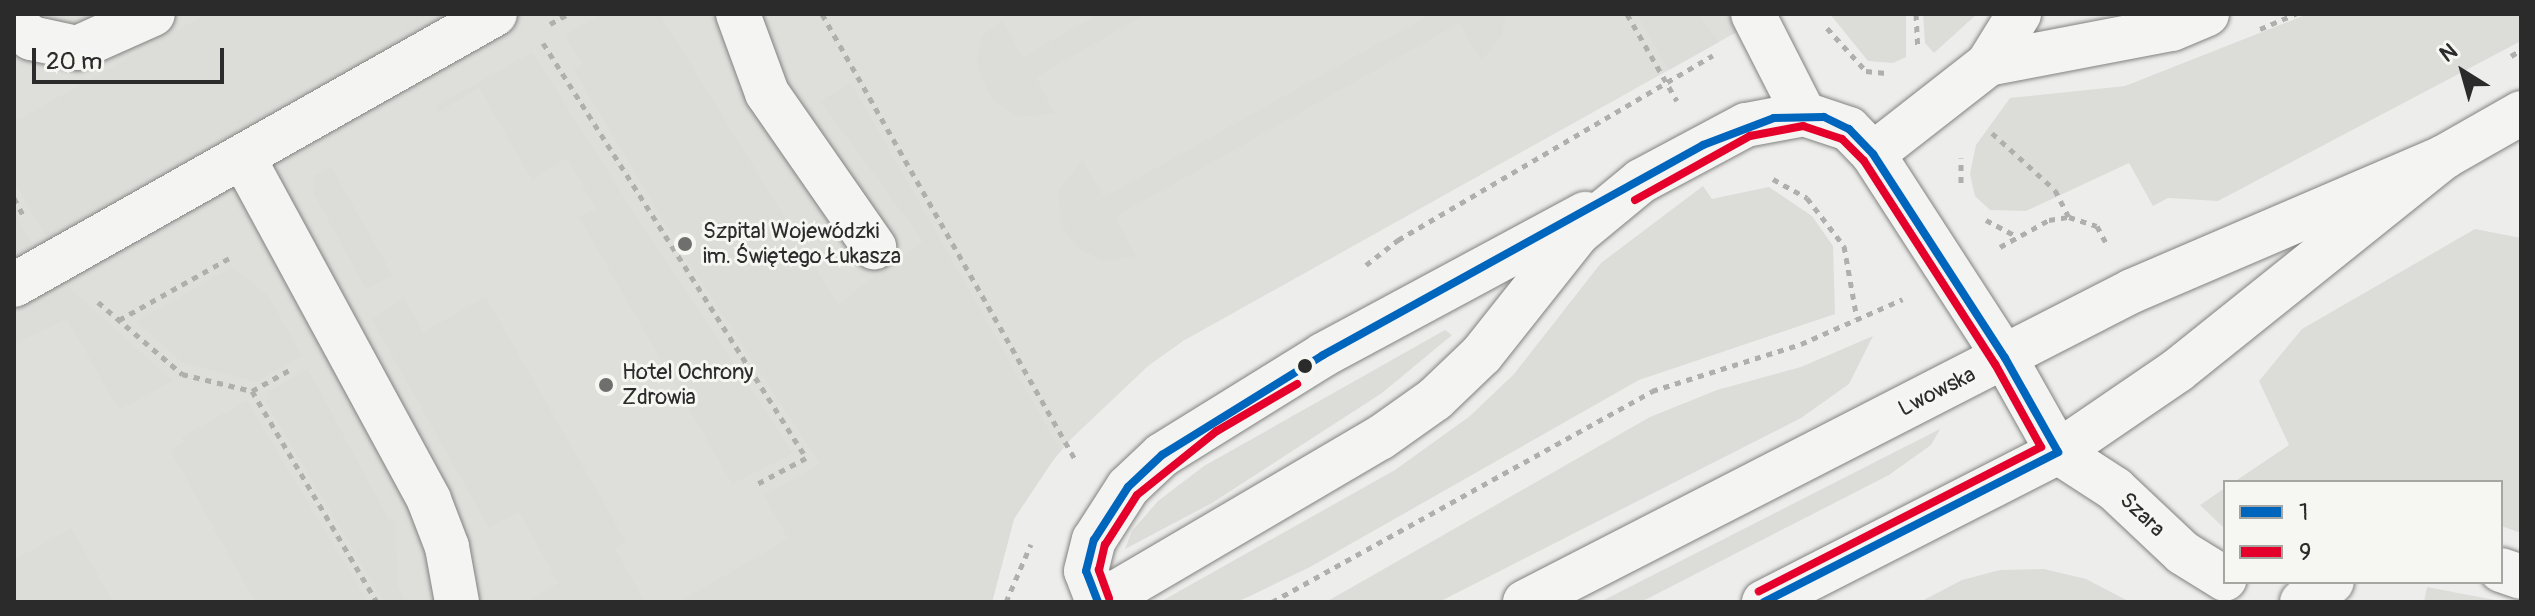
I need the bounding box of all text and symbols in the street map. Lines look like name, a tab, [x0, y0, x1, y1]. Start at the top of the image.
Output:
scale bar	[36, 32, 228, 82]
north arrow	[2423, 32, 2503, 112]
text: N	[2434, 37, 2463, 68]
text: 20 m	[46, 47, 102, 76]
place label: Szpital Wojewódzki im. Świętego Łukasza	[703, 218, 901, 270]
marker: Szpital Wojewódzki im. Świętego Łukasza	[674, 233, 696, 255]
unlabelled marker	[1297, 358, 1313, 374]
place label: Hotel Ochrony Zdrowia	[622, 359, 753, 410]
street label: Lwowska	[1894, 361, 1980, 423]
marker: Hotel Ochrony Zdrowia	[597, 376, 615, 394]
legend	[2223, 480, 2503, 584]
street label: Szara	[2114, 487, 2170, 543]
text: 1	[2299, 498, 2308, 527]
text: 9	[2299, 538, 2311, 567]

